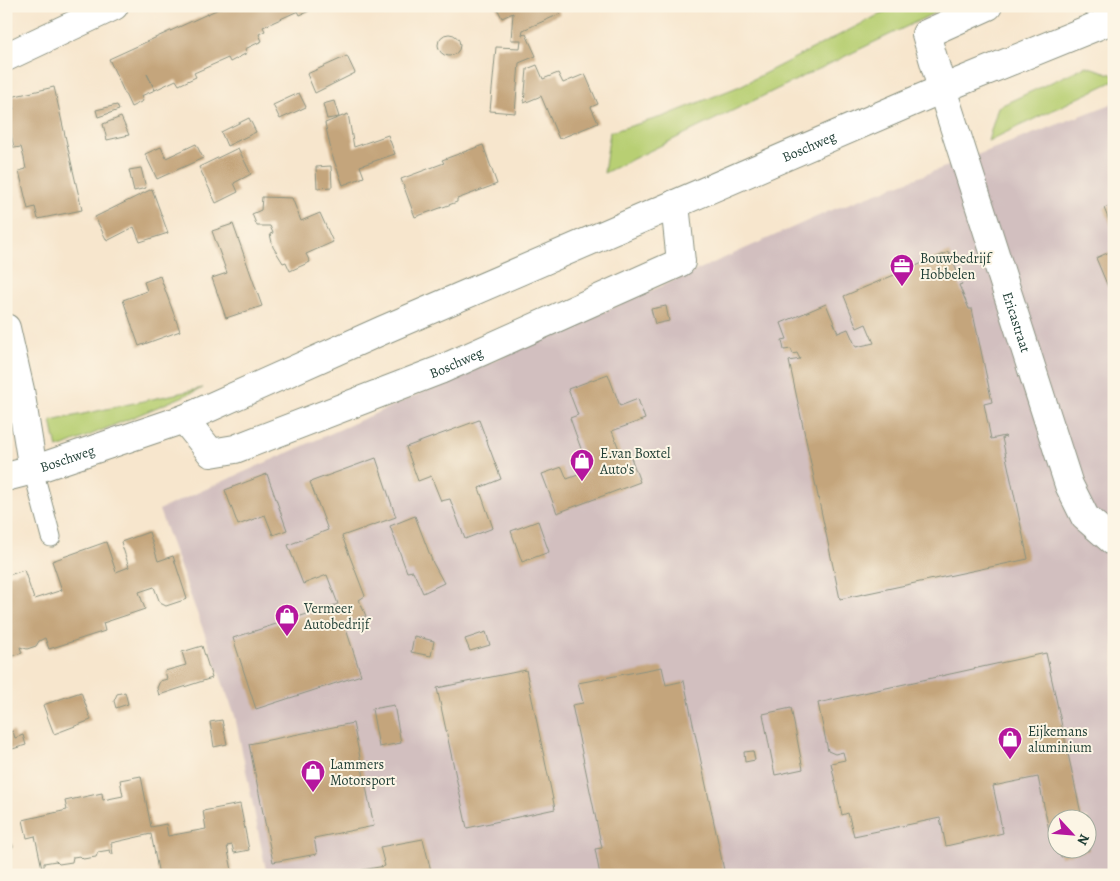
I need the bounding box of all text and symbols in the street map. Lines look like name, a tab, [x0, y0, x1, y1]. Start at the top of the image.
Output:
street label: Boschweg	[779, 127, 839, 167]
place label: Bouwbedrijf Hobbelen	[920, 249, 993, 284]
office icon: Bouwbedrijf Hobbelen	[889, 253, 915, 287]
street label: Ericastraat	[998, 289, 1035, 355]
street label: Boschweg	[427, 343, 486, 383]
street label: Boschweg	[37, 441, 97, 477]
place label: E.van Boxtel Auto's	[599, 444, 671, 479]
shop icon: E.van Boxtel Auto's	[569, 448, 595, 482]
place label: Vermeer Autobedrijf	[303, 599, 372, 634]
shop icon: Vermeer Autobedrijf	[274, 603, 300, 637]
place label: Eijkemans aluminium	[1028, 722, 1092, 757]
shop icon: Eijkemans aluminium	[997, 726, 1023, 760]
place label: Lammers Motorsport	[330, 755, 396, 790]
shop icon: Lammers Motorsport	[300, 759, 326, 793]
north arrow	[1048, 808, 1098, 858]
text: N	[1072, 831, 1094, 848]

